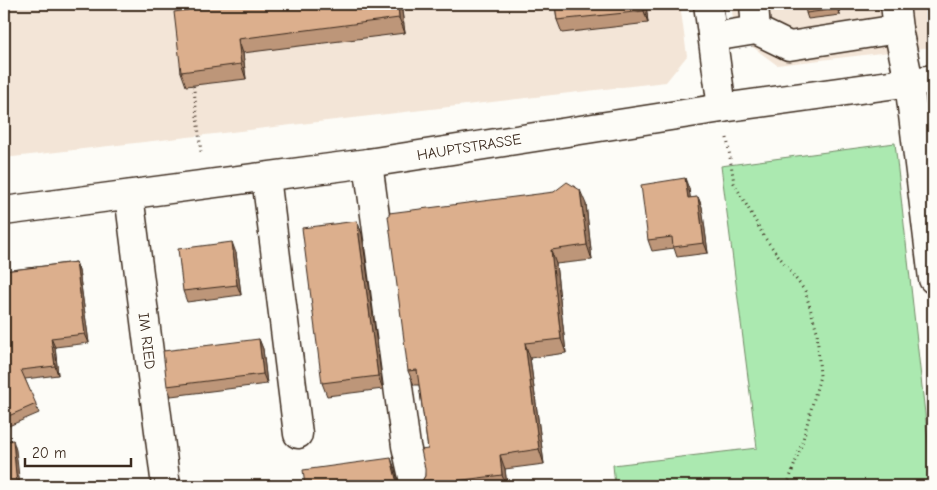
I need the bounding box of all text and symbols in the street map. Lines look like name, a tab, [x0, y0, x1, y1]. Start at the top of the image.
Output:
street label: HAUPTSTRASSE	[415, 130, 523, 164]
street label: IM RIED	[135, 312, 159, 370]
scale bar	[25, 435, 131, 467]
text: 20 m	[32, 444, 66, 462]

